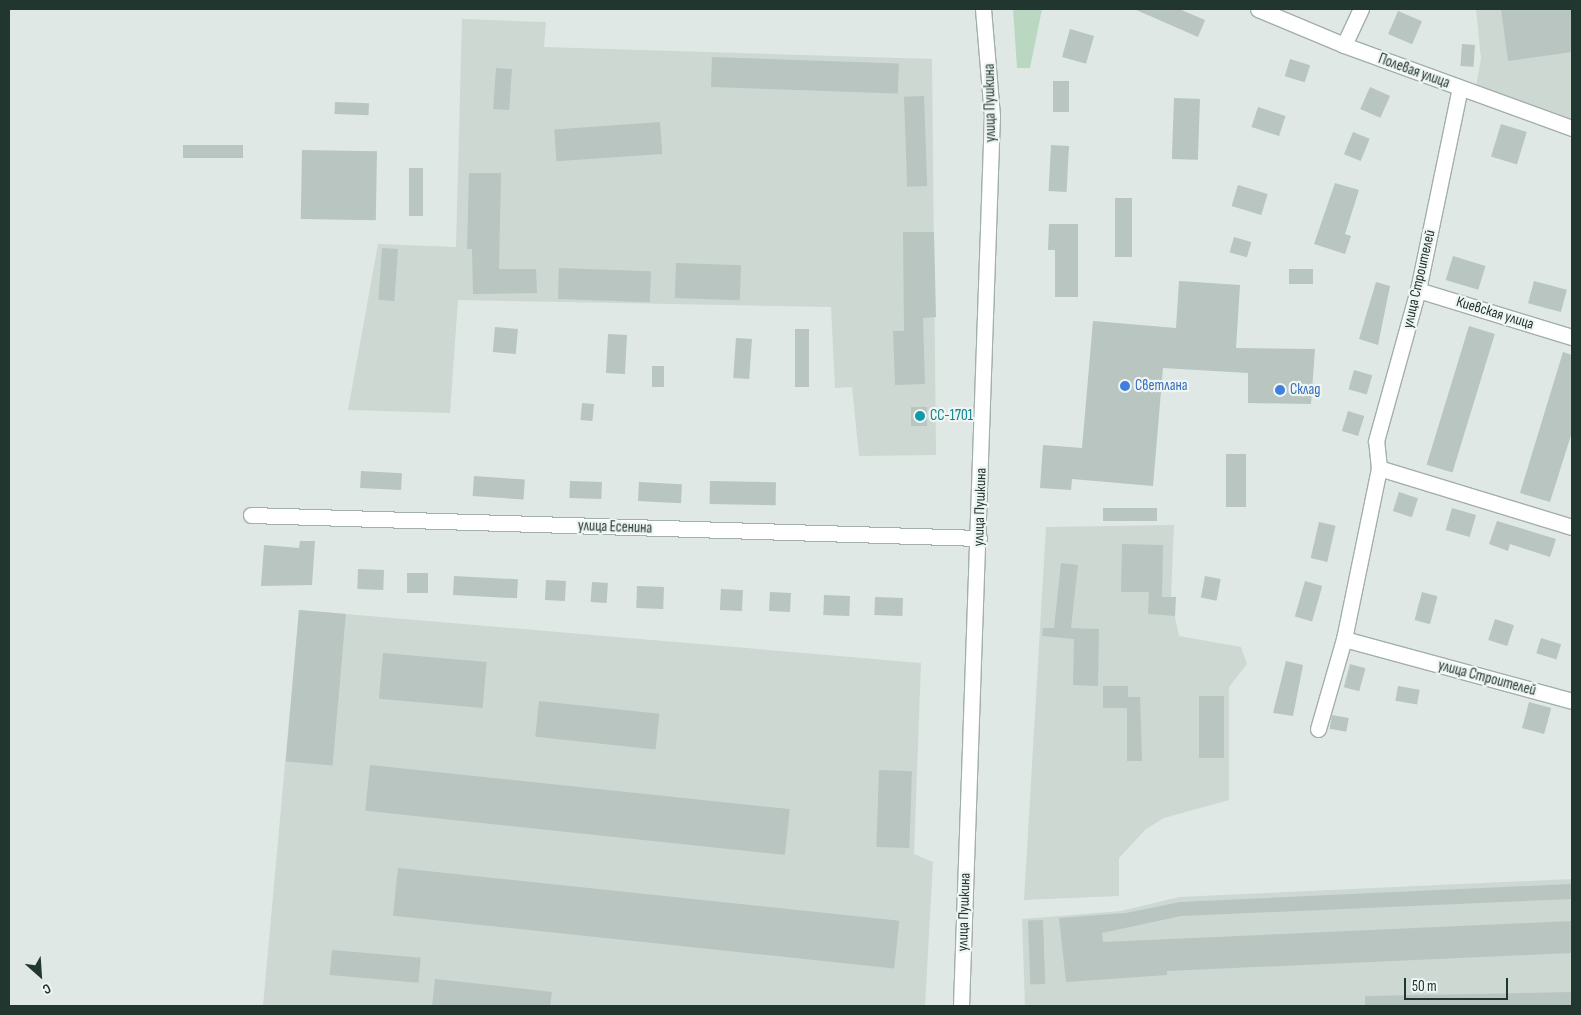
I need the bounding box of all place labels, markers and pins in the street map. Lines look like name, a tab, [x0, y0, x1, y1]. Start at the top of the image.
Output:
place label: Светлана	[1135, 377, 1187, 395]
marker: Светлана	[1119, 380, 1131, 392]
place label: Склад	[1290, 381, 1321, 399]
marker: Склад	[1274, 384, 1286, 396]
place label: СС-1701	[930, 407, 973, 425]
marker: СС-1701	[914, 410, 926, 422]

